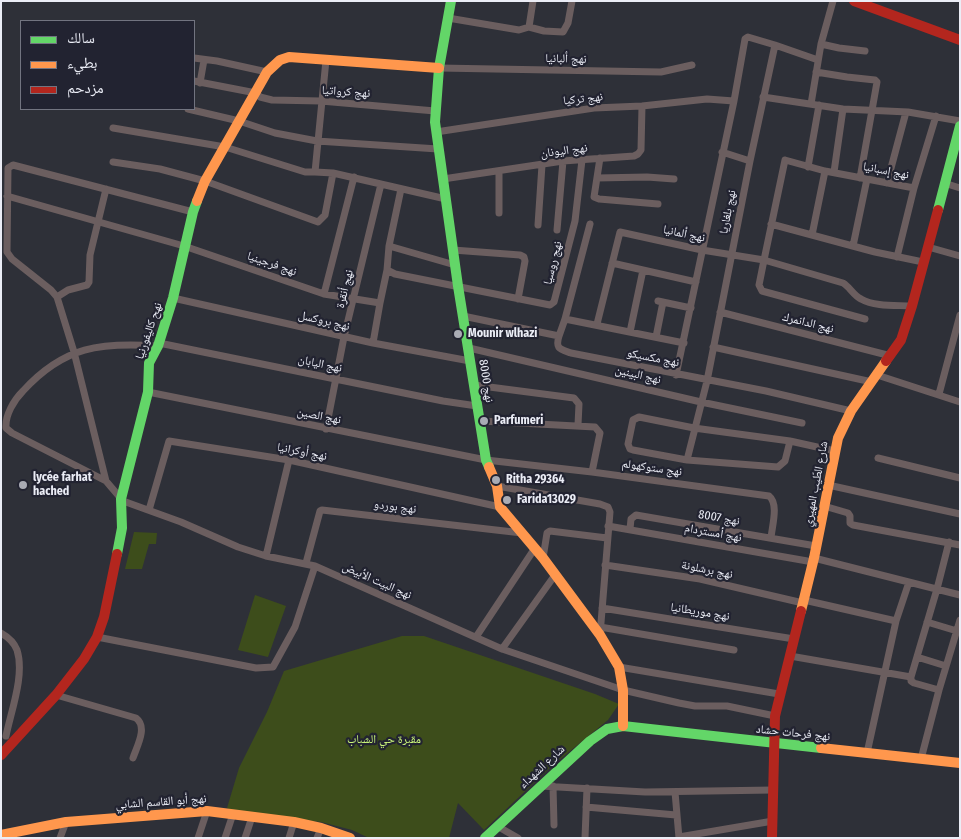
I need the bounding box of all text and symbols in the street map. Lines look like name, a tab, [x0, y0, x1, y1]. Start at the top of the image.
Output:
legend	[20, 20, 195, 110]
text: سالك	[67, 29, 95, 47]
street label: نهج ألبانيا	[545, 51, 587, 67]
text: بطيء	[67, 54, 97, 72]
text: مزدحم	[67, 79, 104, 97]
street label: نهج كرواتيا	[321, 83, 371, 101]
street label: نهج تركيا	[562, 90, 604, 108]
street label: نهج اليونان	[540, 141, 588, 161]
street label: نهج إسبانيا	[862, 159, 910, 183]
street label: نهج بلغاريا	[717, 189, 739, 235]
street label: نهج ألمانيا	[662, 223, 706, 245]
street label: نهج روسيا	[541, 240, 565, 286]
street label: نهج فرجينيا	[245, 249, 299, 279]
street label: نهج أنقرة	[333, 268, 357, 310]
street label: نهح كاليفورنيا	[133, 301, 165, 361]
street label: نهج بروكسل	[297, 308, 351, 334]
street label: نهج الدانمرك	[781, 310, 835, 336]
place label: Mounir wlhazi	[468, 327, 537, 341]
marker: Mounir wlhazi	[452, 328, 464, 340]
street label: نهج مكسيكو	[626, 346, 680, 370]
street label: نهج اليابان	[297, 352, 343, 376]
street label: نهج 8000	[475, 358, 497, 404]
street label: نهج البينين	[614, 363, 662, 387]
street label: نهج الصين	[296, 405, 342, 427]
place label: Parfumeri	[494, 414, 543, 428]
marker: Parfumeri	[478, 415, 490, 427]
street label: نهج أوكرانيا	[276, 440, 328, 464]
street label: شارع الطّيب المهيري	[801, 440, 831, 528]
street label: نهج ستوكهولم	[621, 457, 683, 479]
place label: lycée farhat hached	[33, 471, 92, 499]
place label: Ritha 29364	[506, 473, 564, 487]
marker: Ritha 29364	[490, 474, 502, 486]
marker: lycée farhat hached	[17, 479, 29, 491]
place label: Farida13029	[517, 493, 576, 507]
marker: Farida13029	[501, 494, 513, 506]
street label: نهج بوردو	[373, 497, 417, 517]
street label: نهج 8007	[697, 507, 741, 529]
street label: نهج أمستردام	[683, 521, 743, 545]
street label: نهج برشلونة	[680, 558, 734, 582]
street label: نهج البيت الأبيض	[340, 559, 414, 603]
street label: نهج موريطانيا	[669, 600, 731, 624]
street label: نهج فرحات حشاد	[755, 722, 831, 744]
park label: مقبرة حي الشباب	[347, 733, 421, 747]
street label: شارع الشهداء	[516, 742, 568, 792]
street label: نهج أبو القاسم الشابي	[115, 792, 207, 812]

